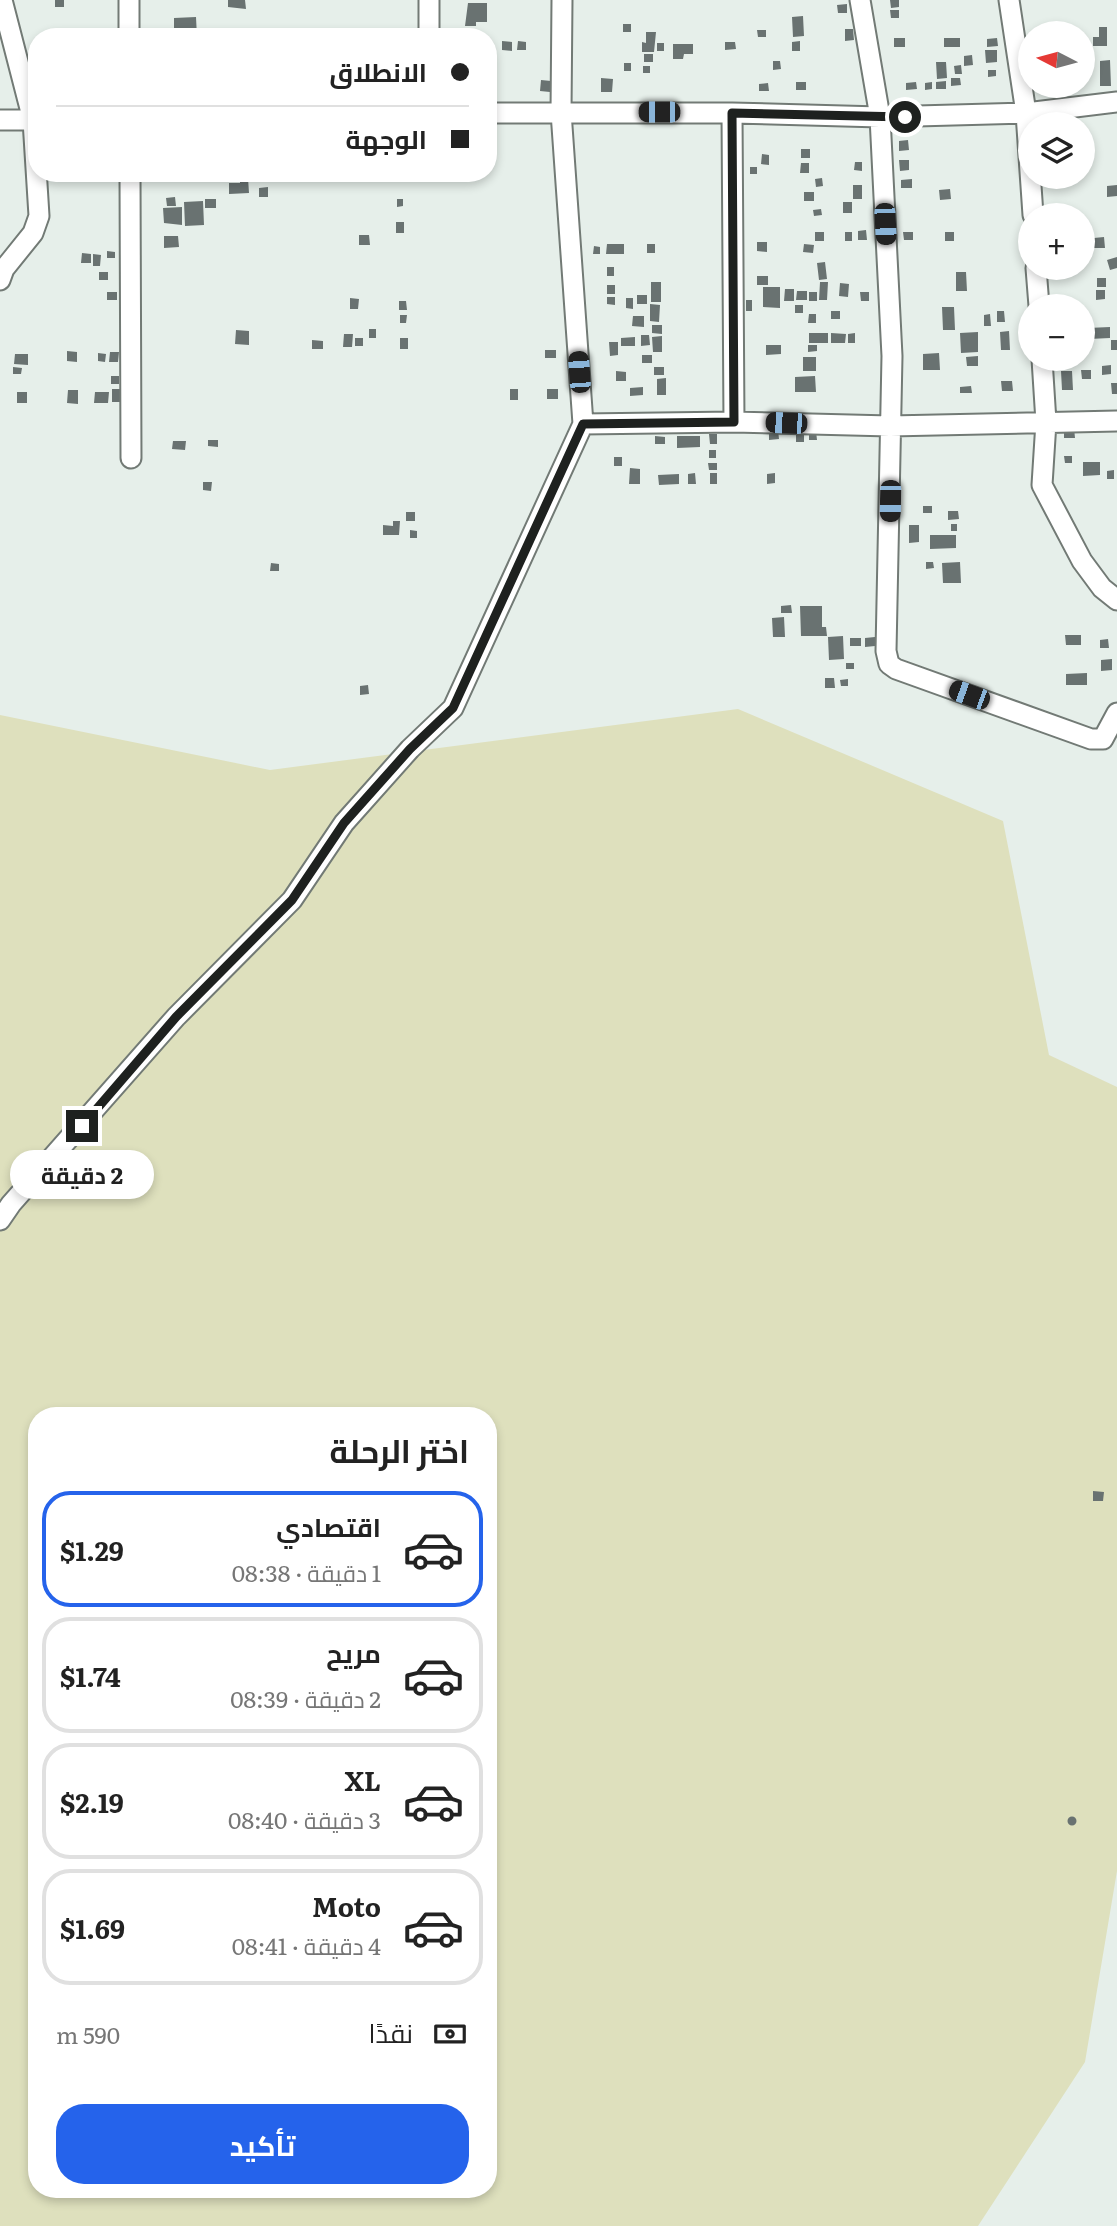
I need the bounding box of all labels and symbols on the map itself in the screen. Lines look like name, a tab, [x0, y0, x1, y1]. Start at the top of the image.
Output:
north arrow	[1018, 21, 1096, 98]
route start	[889, 101, 921, 133]
car	[639, 102, 681, 123]
car	[874, 202, 897, 246]
car	[568, 350, 591, 394]
car	[765, 412, 808, 434]
car	[880, 480, 901, 522]
car	[946, 678, 993, 712]
route end	[66, 1110, 98, 1142]
callout: 2 دقيقة	[10, 1150, 154, 1200]

